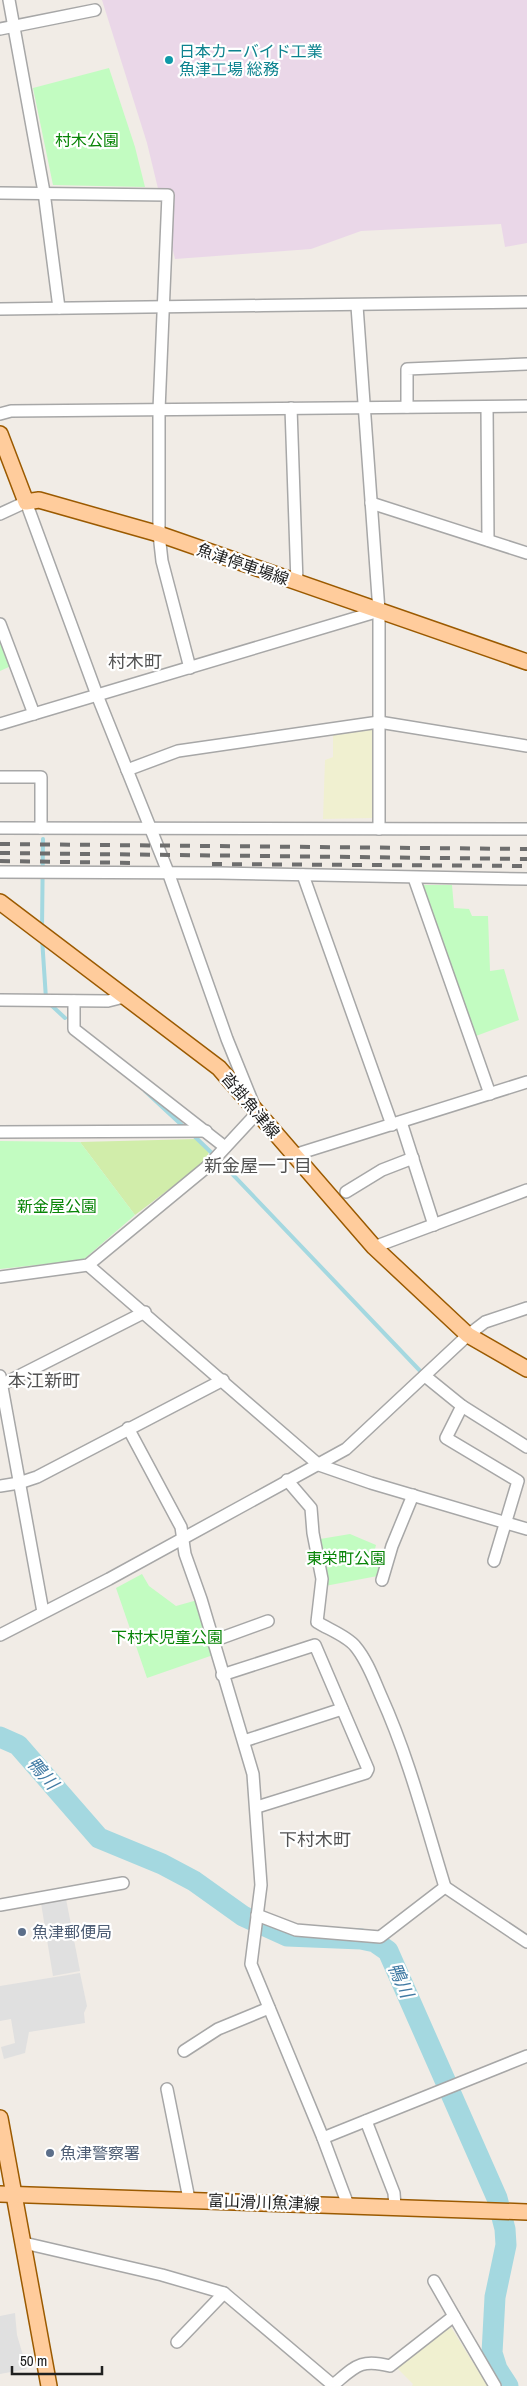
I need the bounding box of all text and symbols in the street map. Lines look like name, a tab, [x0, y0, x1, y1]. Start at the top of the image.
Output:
place label: 日本カーバイド工業 魚津工場 総務	[179, 40, 323, 80]
marker: 日本カーバイド工業 魚津工場 総務	[163, 54, 175, 66]
park label: 村木公園	[55, 129, 119, 151]
street label: 魚津停車場線	[194, 538, 292, 590]
district label: 村木町	[108, 649, 162, 674]
street label: 沓掛魚津線	[217, 1067, 285, 1143]
district label: 新金屋一丁目	[204, 1153, 312, 1178]
park label: 新金屋公園	[17, 1195, 97, 1217]
district label: 本江新町	[8, 1368, 80, 1393]
park label: 東栄町公園	[306, 1547, 386, 1569]
park label: 下村木児童公園	[111, 1626, 223, 1648]
water label: 鴨川	[22, 1751, 66, 1796]
district label: 下村木町	[279, 1827, 351, 1852]
place label: 魚津郵便局	[32, 1921, 112, 1943]
marker: 魚津郵便局	[16, 1926, 28, 1938]
water label: 鴨川	[382, 1958, 421, 2003]
place label: 魚津警察署	[60, 2142, 140, 2164]
marker: 魚津警察署	[44, 2147, 56, 2159]
street label: 富山滑川魚津線	[208, 2189, 320, 2215]
scale bar	[12, 2344, 102, 2376]
text: 50 m	[20, 2350, 47, 2371]

